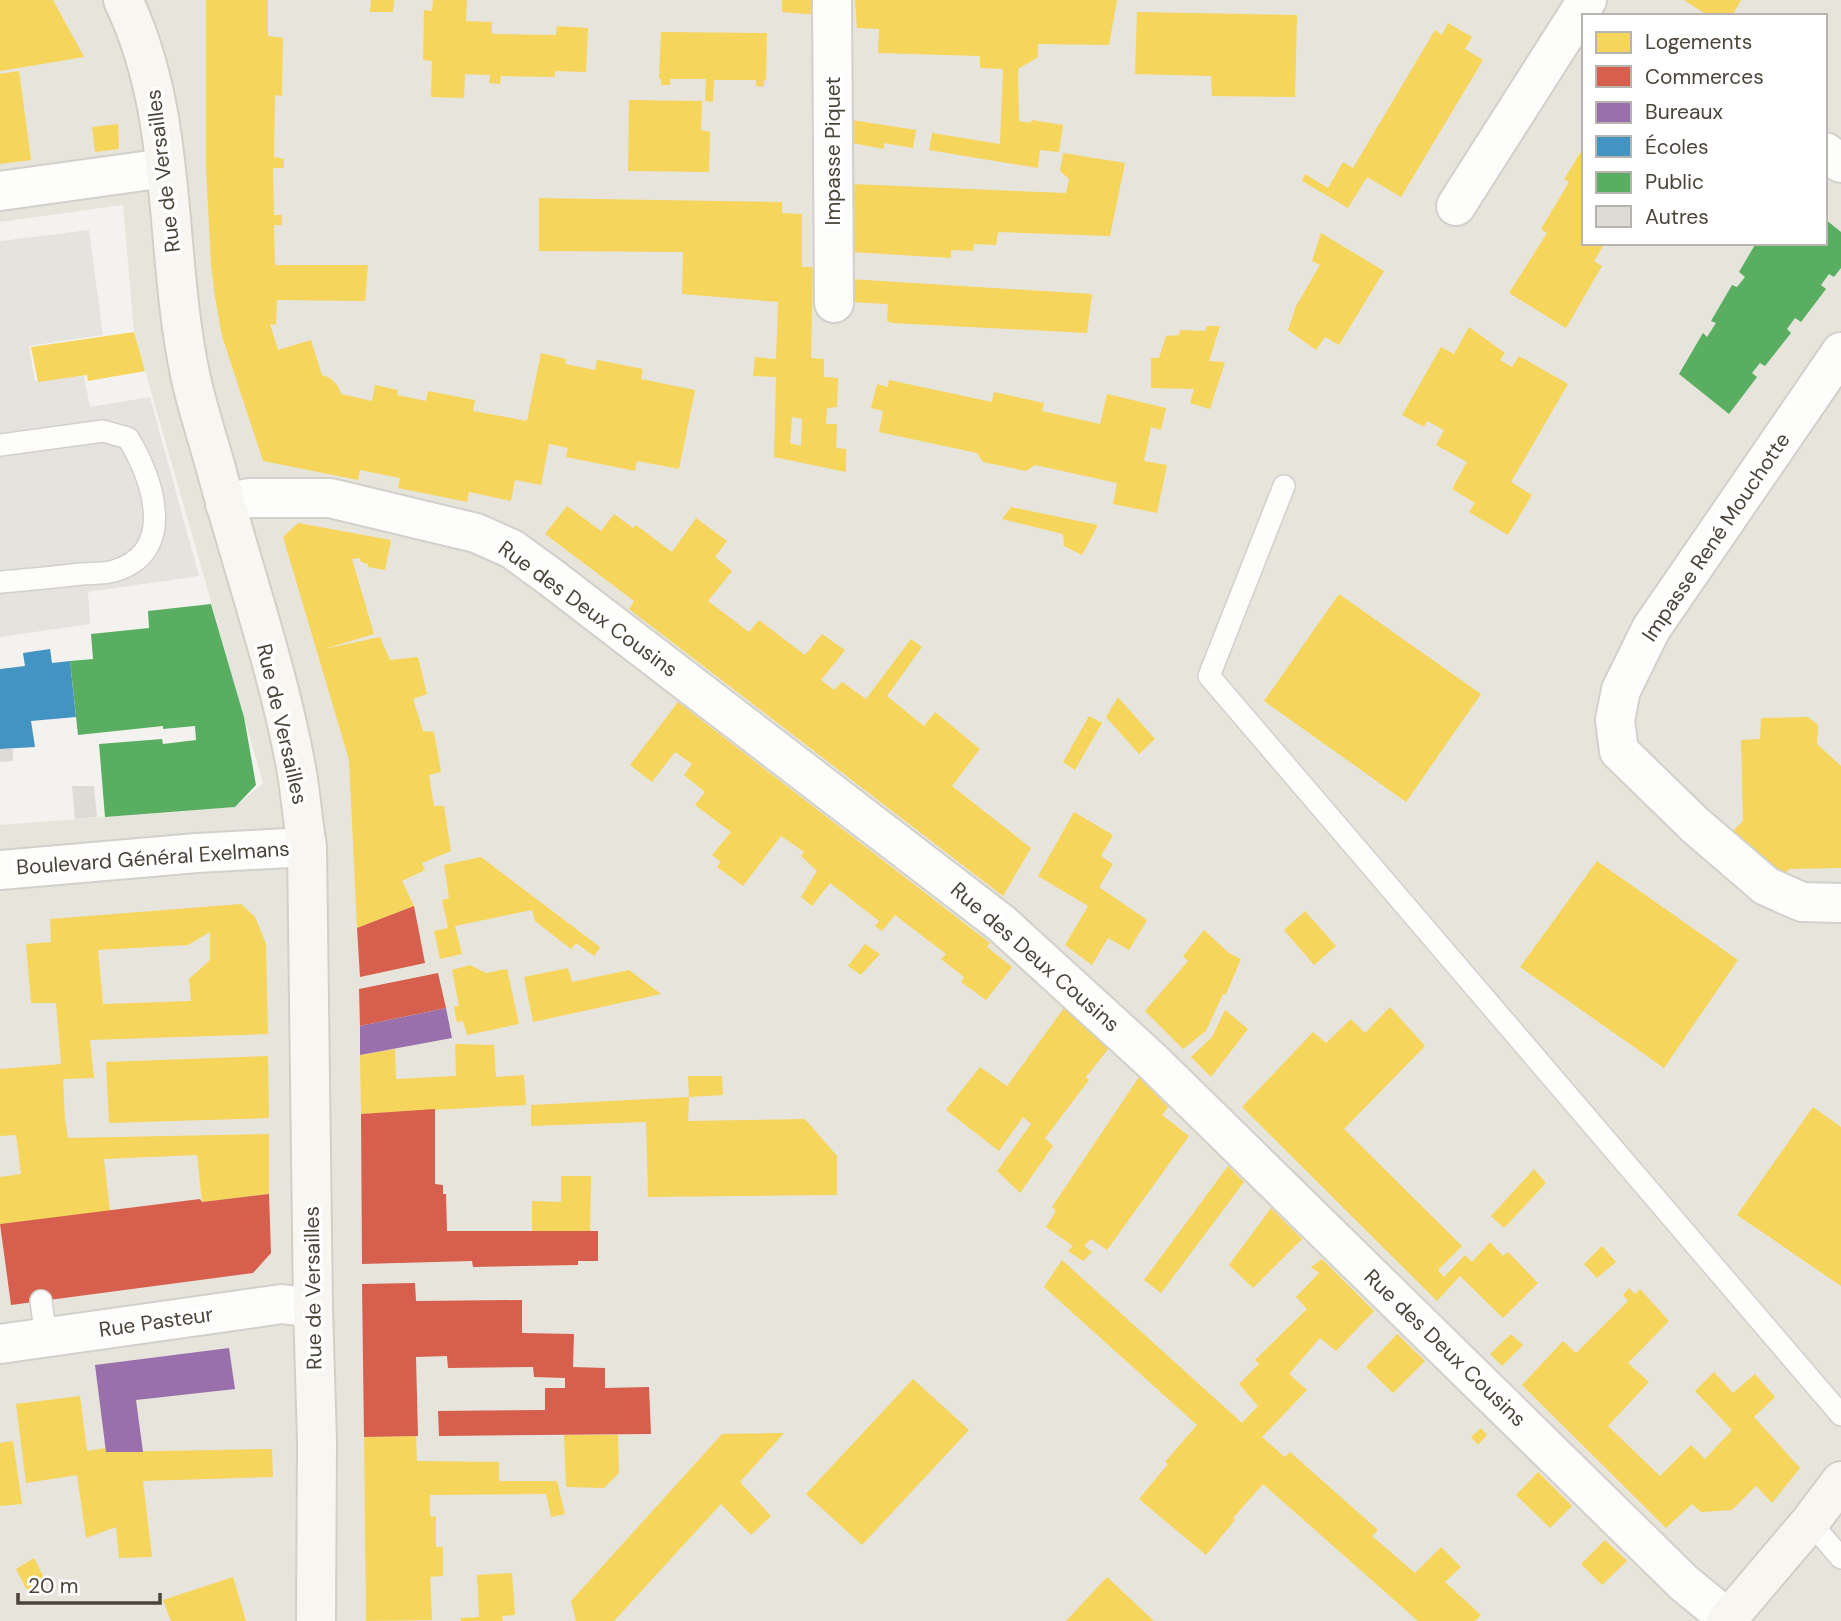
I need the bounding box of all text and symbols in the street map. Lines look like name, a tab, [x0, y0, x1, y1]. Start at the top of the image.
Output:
legend	[1582, 14, 1827, 245]
text: Logements	[1645, 28, 1752, 56]
text: Commerces	[1645, 63, 1764, 91]
street label: Impasse Piquet	[819, 76, 847, 226]
street label: Rue de Versailles	[139, 88, 187, 254]
text: Bureaux	[1645, 98, 1723, 126]
text: Écoles	[1645, 133, 1708, 161]
text: Public	[1645, 168, 1704, 196]
text: Autres	[1645, 203, 1709, 231]
street label: Impasse René Mouchotte	[1635, 427, 1797, 647]
street label: Rue des Deux Cousins	[493, 534, 683, 684]
street label: Rue de Versailles	[250, 641, 314, 807]
street label: Boulevard Général Exelmans	[15, 834, 291, 882]
street label: Rue des Deux Cousins	[945, 876, 1125, 1038]
street label: Rue de Versailles	[298, 1206, 328, 1370]
street label: Rue des Deux Cousins	[1358, 1263, 1532, 1433]
street label: Rue Pasteur	[97, 1300, 215, 1344]
scale bar	[18, 1562, 159, 1606]
text: 20 m	[28, 1572, 79, 1600]

